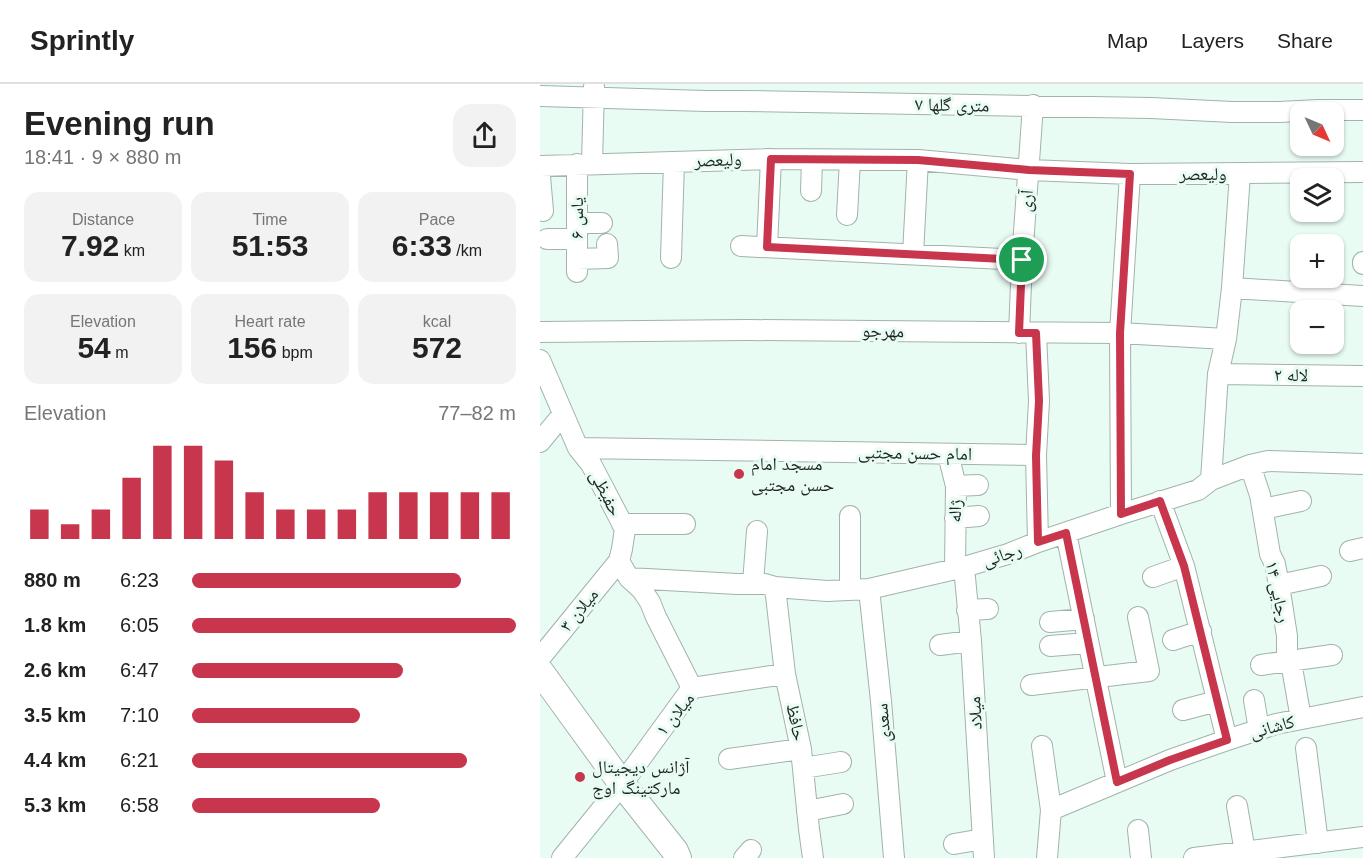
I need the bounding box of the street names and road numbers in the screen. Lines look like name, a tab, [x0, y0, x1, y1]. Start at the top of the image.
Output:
street label: ۷ متری گلها	[915, 94, 989, 117]
street label: ولیعصر	[693, 149, 742, 171]
street label: ولیعصر	[1178, 164, 1227, 184]
street label: آری	[1015, 189, 1038, 213]
street label: یاس ۶	[567, 197, 588, 239]
street label: مهرجو	[862, 321, 904, 342]
street label: لاله ۲	[1274, 365, 1308, 385]
street label: امام حسن مجتبی	[858, 442, 972, 466]
street label: حفیظی	[585, 467, 626, 520]
street label: ژاله	[945, 499, 965, 523]
street label: رجائی	[980, 539, 1025, 572]
street label: رجایی ۱۴	[1261, 559, 1294, 625]
street label: میلان ۳	[556, 585, 603, 636]
street label: میلان ۱	[652, 689, 699, 740]
street label: میلاد	[964, 696, 986, 730]
street label: حافظ	[782, 702, 810, 742]
street label: سعدی	[871, 703, 896, 743]
street label: کاشانی	[1247, 711, 1297, 744]

